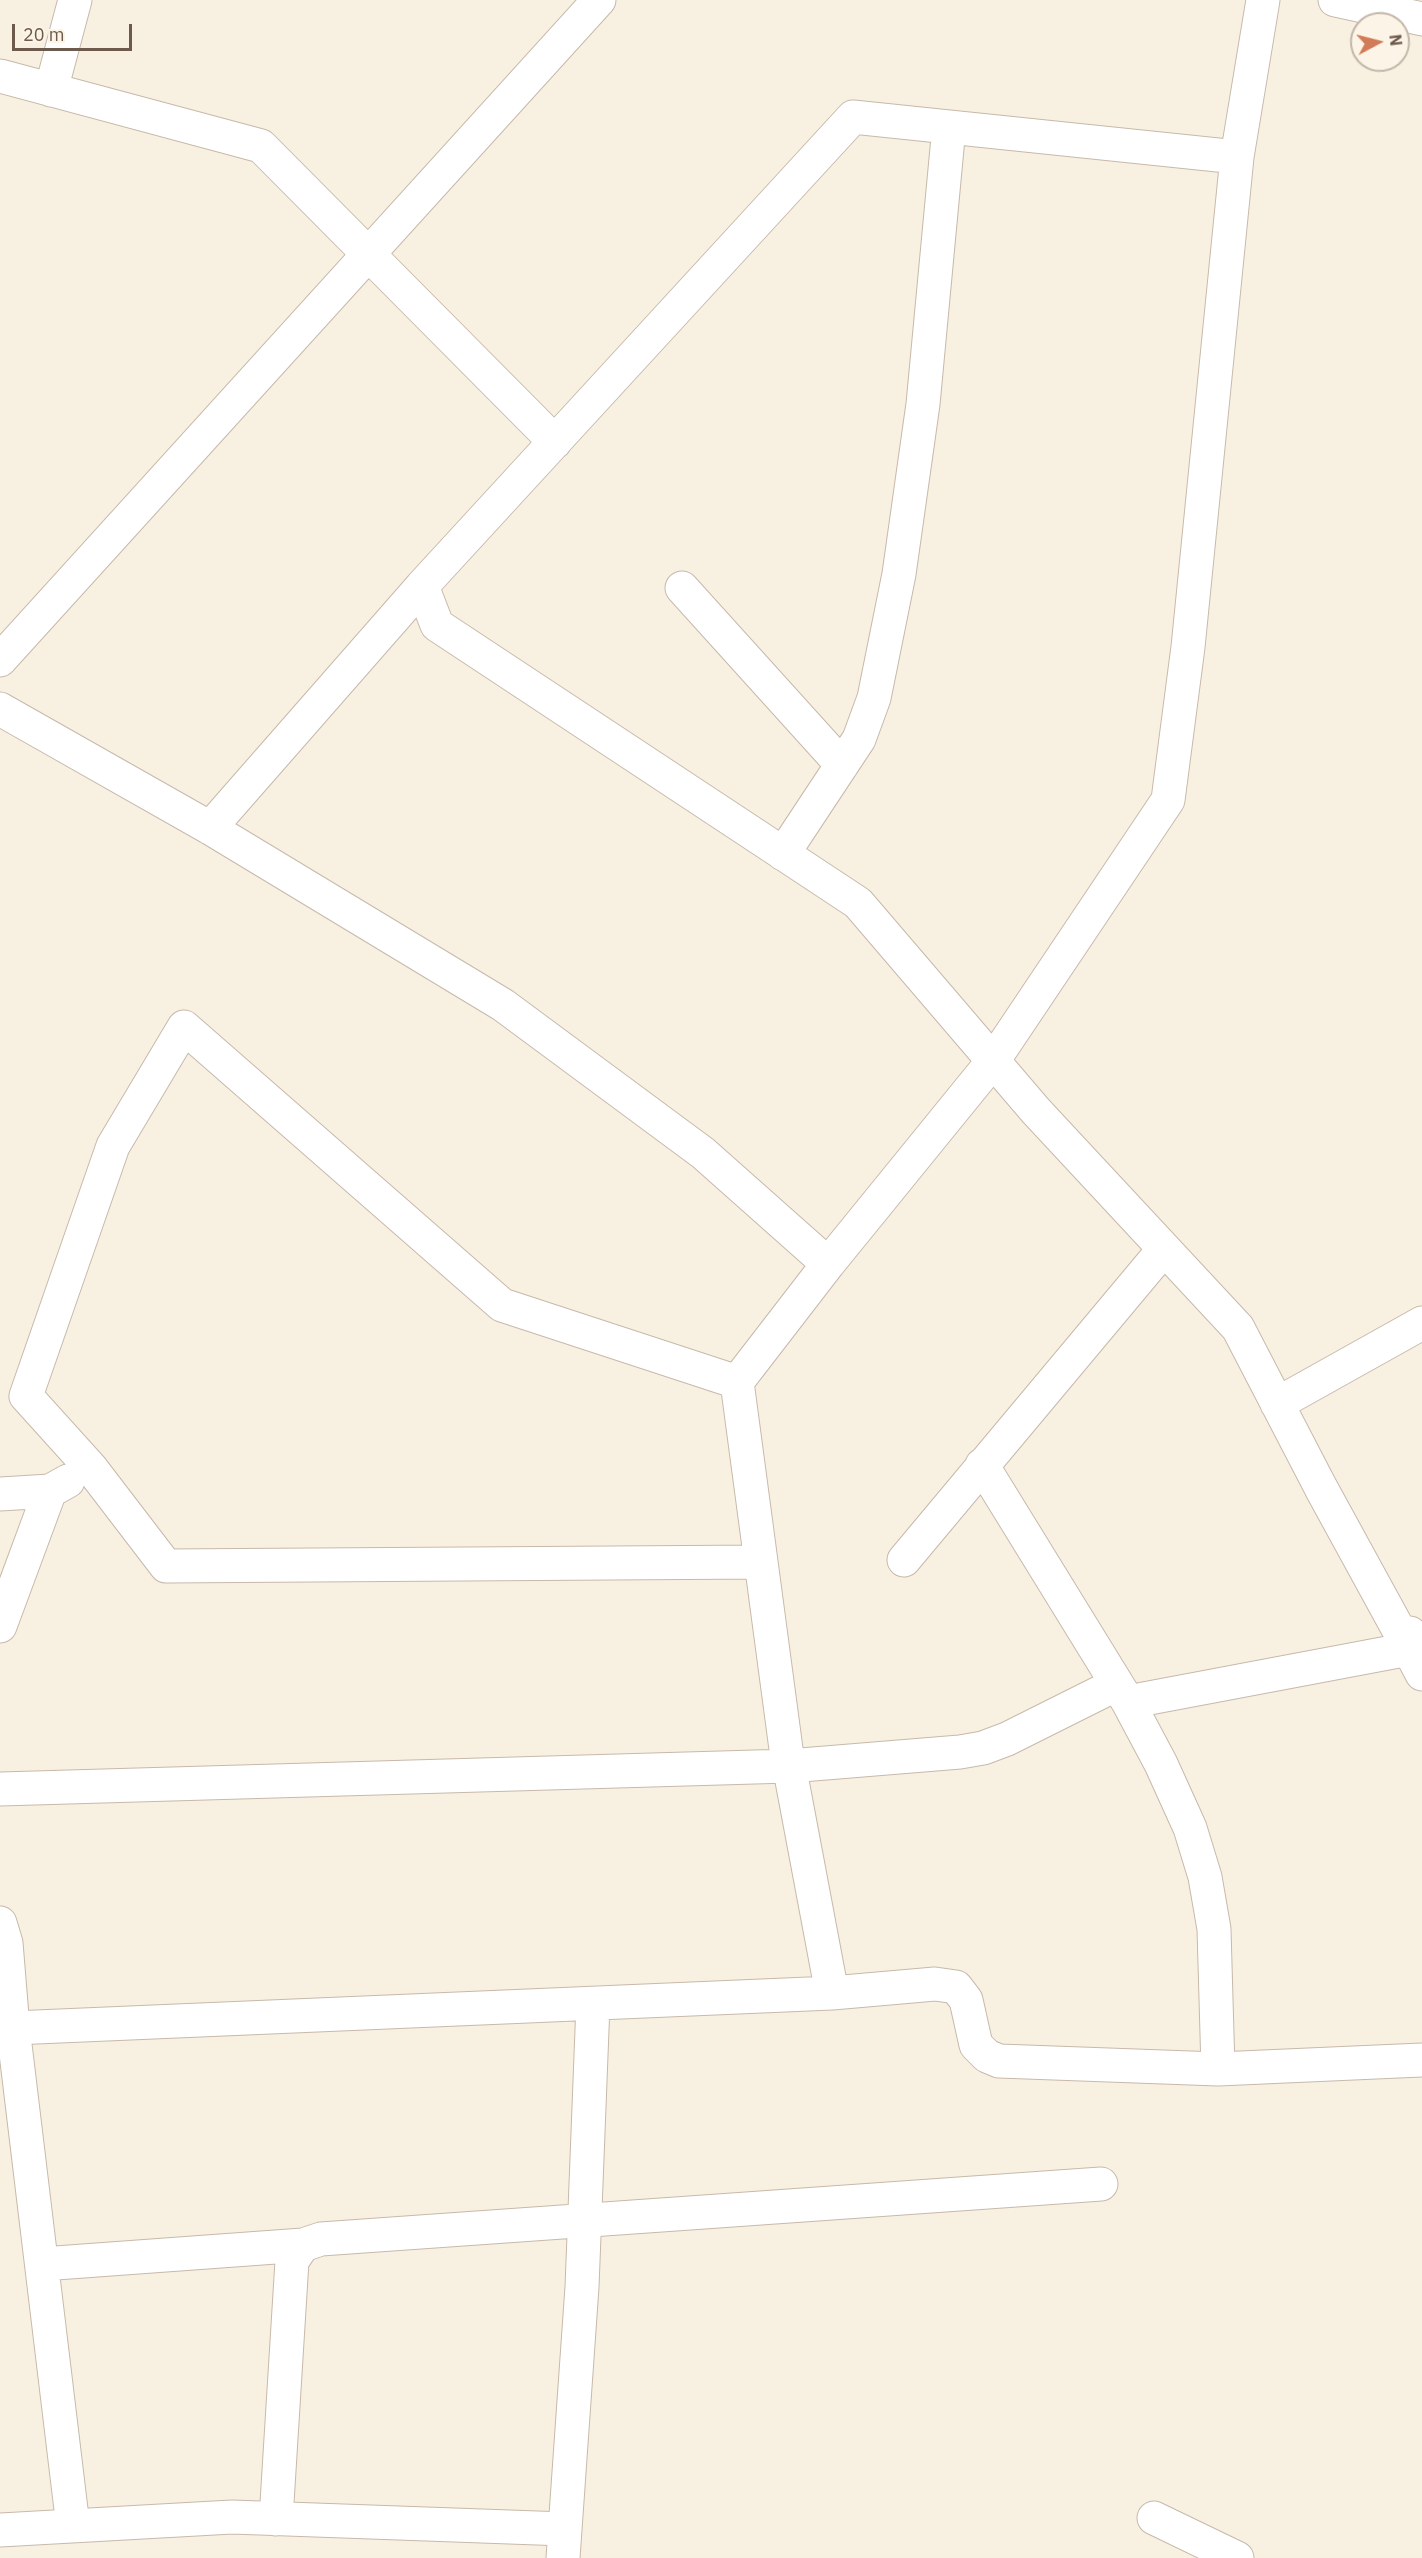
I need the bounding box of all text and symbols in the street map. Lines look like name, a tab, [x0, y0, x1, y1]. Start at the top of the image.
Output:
scale bar	[15, 12, 135, 50]
north arrow	[1350, 12, 1410, 72]
text: 20 m	[23, 23, 65, 46]
text: N	[1385, 33, 1407, 47]

